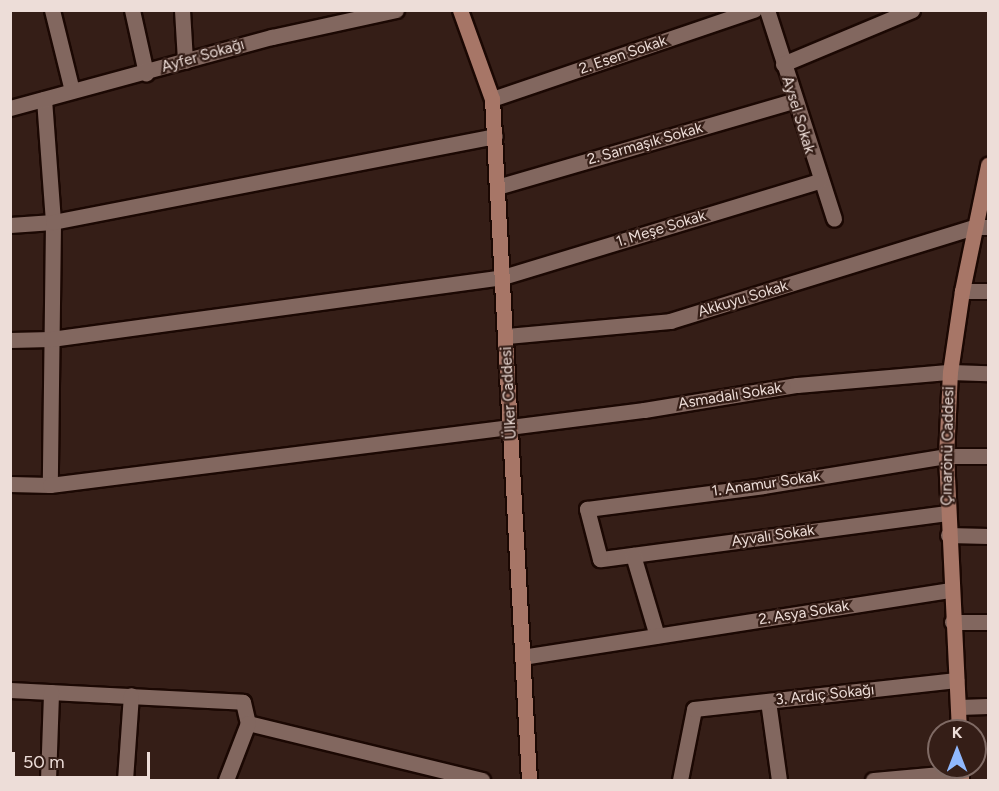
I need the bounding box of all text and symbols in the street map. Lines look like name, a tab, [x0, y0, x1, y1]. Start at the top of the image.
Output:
street label: 2. Esen Sokak	[577, 32, 669, 78]
street label: Ayfer Sokağı	[160, 36, 246, 76]
street label: Aysel Sokak	[778, 74, 818, 156]
street label: 2. Sarmaşık Sokak	[585, 119, 705, 169]
street label: 1. Meşe Sokak	[614, 207, 708, 251]
street label: Akkuyu Sokak	[696, 277, 790, 321]
street label: Ülker Caddesi	[498, 346, 520, 440]
street label: Asmadalı Sokak	[677, 379, 783, 413]
street label: Çınarönü Caddesi	[938, 386, 958, 506]
street label: 1. Anamur Sokak	[711, 467, 821, 501]
street label: Ayvalı Sokak	[730, 521, 816, 551]
street label: 2. Asya Sokak	[757, 597, 851, 629]
street label: 3. Ardıç Sokağı	[775, 681, 875, 709]
north arrow	[927, 719, 987, 779]
text: K	[952, 723, 962, 742]
scale bar	[15, 740, 153, 778]
text: 50 m	[23, 751, 65, 773]

